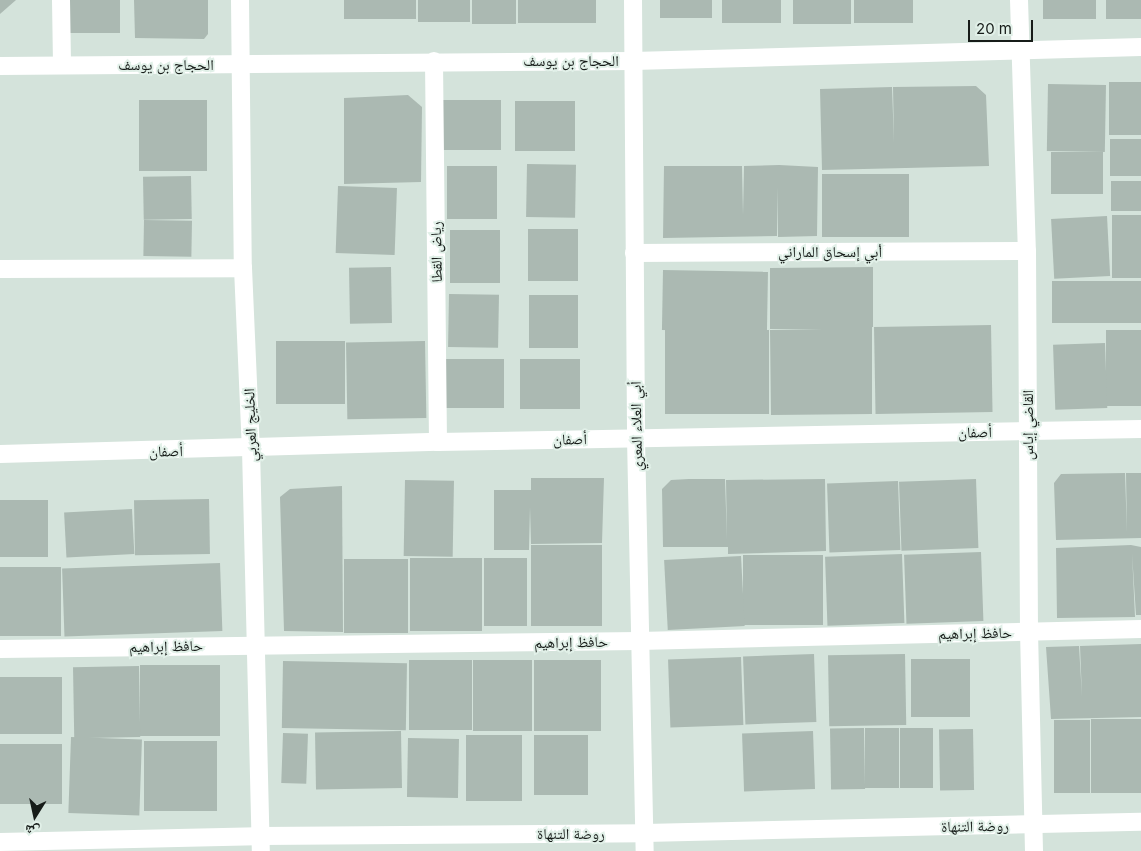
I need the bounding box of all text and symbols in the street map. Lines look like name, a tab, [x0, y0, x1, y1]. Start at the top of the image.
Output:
scale bar	[971, 10, 1036, 42]
text: 20 m	[976, 19, 1012, 38]
street label: الحجاج بن يوسف	[523, 52, 619, 70]
street label: الحجاج بن يوسف	[118, 56, 214, 74]
street label: رياض القطا	[426, 221, 446, 283]
street label: أبي إسحاق الماراني	[778, 243, 882, 261]
street label: أبي العلاء المعري	[626, 381, 646, 471]
street label: الخليج العربي	[240, 388, 260, 462]
street label: القاضي إياس	[1019, 390, 1037, 460]
street label: أصفان	[958, 423, 992, 441]
street label: أصفان	[553, 430, 587, 448]
street label: أصفان	[149, 442, 183, 460]
street label: حافظ إبراهيم	[938, 623, 1012, 643]
street label: حافظ إبراهيم	[534, 632, 608, 652]
street label: حافظ إبراهيم	[129, 636, 203, 656]
north arrow	[10, 791, 60, 841]
street label: روضة التنهاة	[941, 816, 1009, 836]
text: ش	[24, 822, 41, 841]
street label: روضة التنهاة	[537, 825, 605, 843]

